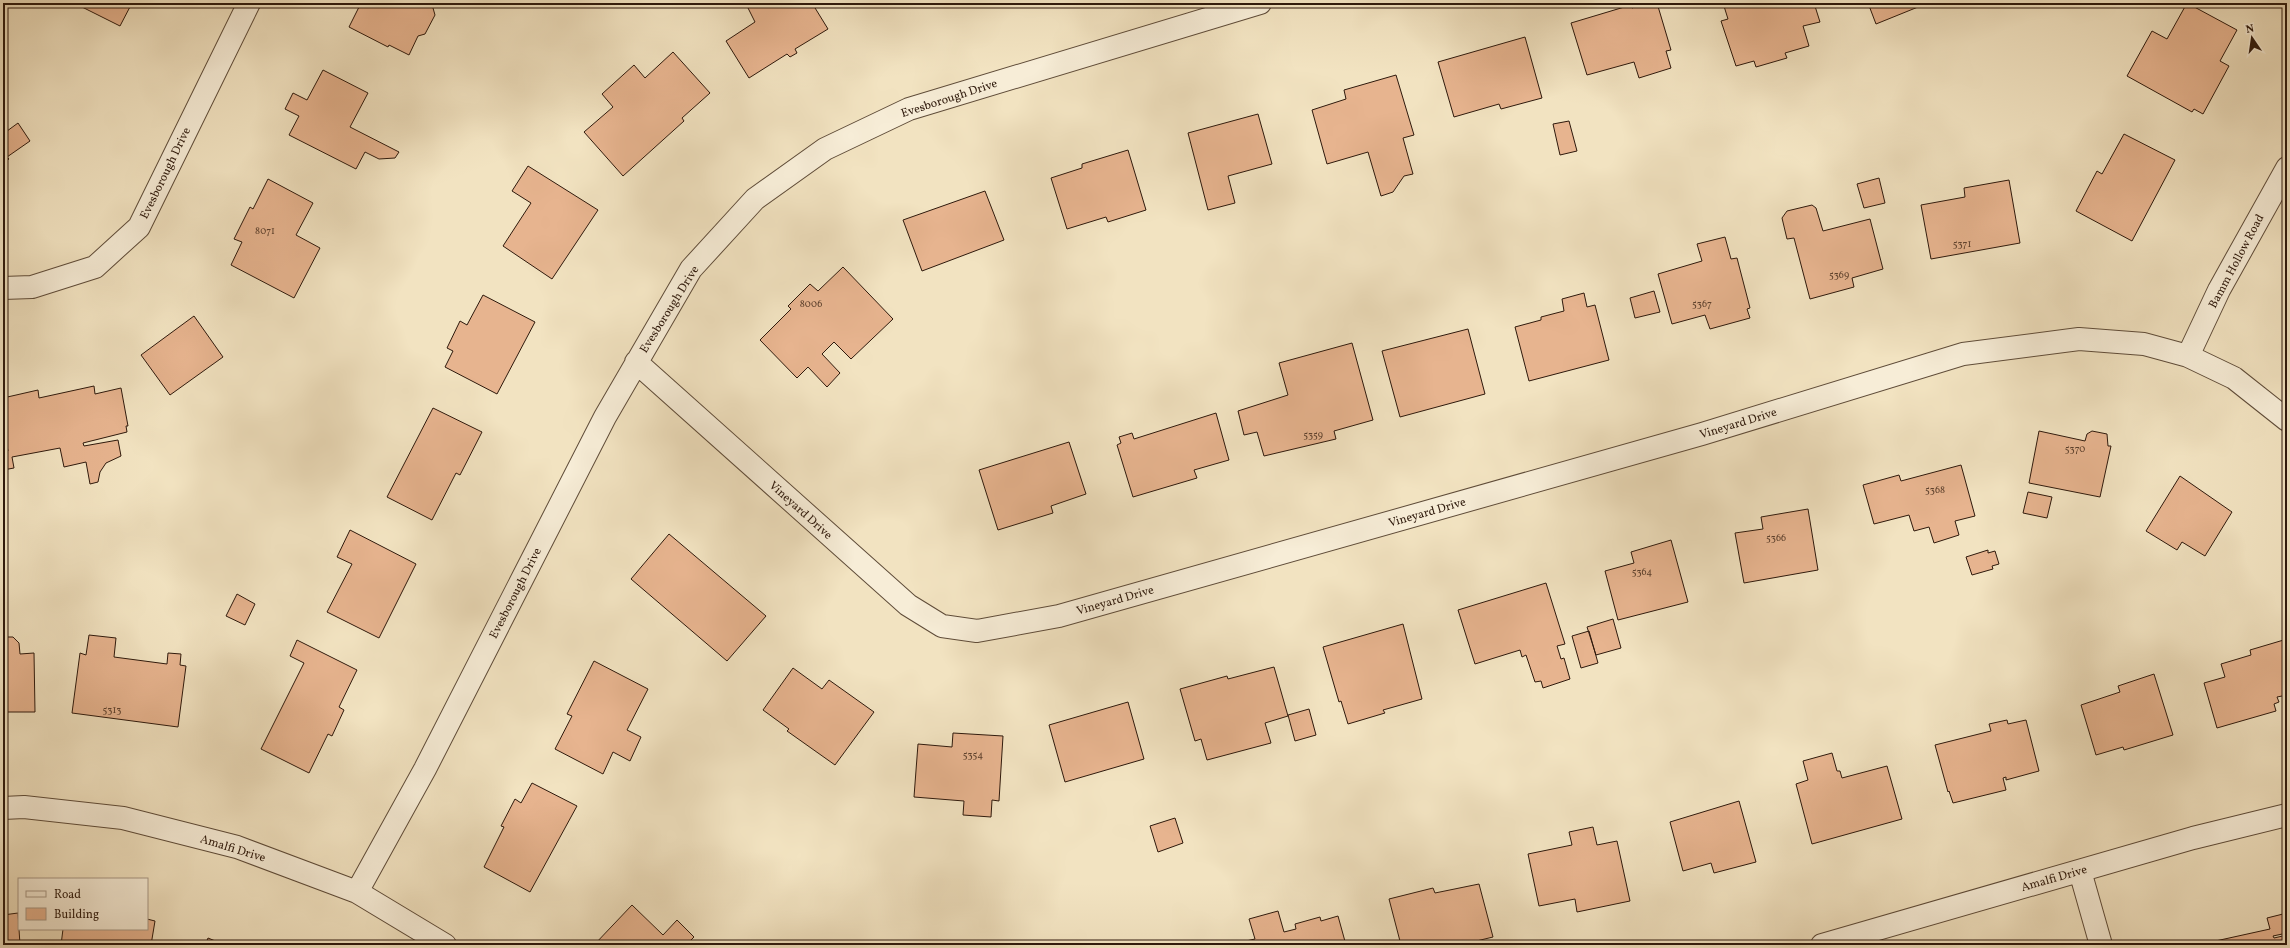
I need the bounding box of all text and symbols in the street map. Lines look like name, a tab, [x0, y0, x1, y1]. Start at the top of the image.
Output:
north arrow	[2232, 18, 2272, 58]
text: N	[2245, 22, 2256, 38]
street label: Evesborough Drive	[899, 76, 1000, 122]
street label: Evesborough Drive	[137, 125, 195, 222]
street label: Bamm Hollow Road	[2205, 211, 2269, 311]
house number: 8071	[255, 224, 275, 238]
house number: 5371	[1953, 237, 1971, 251]
street label: Evesborough Drive	[636, 262, 703, 356]
house number: 5369	[1829, 268, 1849, 282]
house number: 8006	[800, 297, 822, 311]
house number: 5367	[1692, 297, 1712, 311]
street label: Vineyard Drive	[1698, 405, 1779, 443]
house number: 5359	[1303, 428, 1323, 442]
house number: 5370	[2065, 442, 2085, 456]
street label: Vineyard Drive	[765, 478, 836, 544]
house number: 5368	[1925, 483, 1945, 497]
street label: Vineyard Drive	[1387, 494, 1468, 532]
house number: 5366	[1766, 531, 1786, 545]
street label: Evesborough Drive	[486, 545, 546, 642]
house number: 5364	[1632, 565, 1652, 579]
street label: Vineyard Drive	[1075, 582, 1156, 620]
house number: 5313	[103, 703, 121, 717]
house number: 5354	[963, 748, 983, 762]
street label: Amalfi Drive	[198, 831, 268, 867]
street label: Amalfi Drive	[2019, 862, 2089, 896]
legend	[18, 878, 148, 930]
text: Road	[54, 887, 81, 903]
text: Building	[54, 907, 99, 923]

